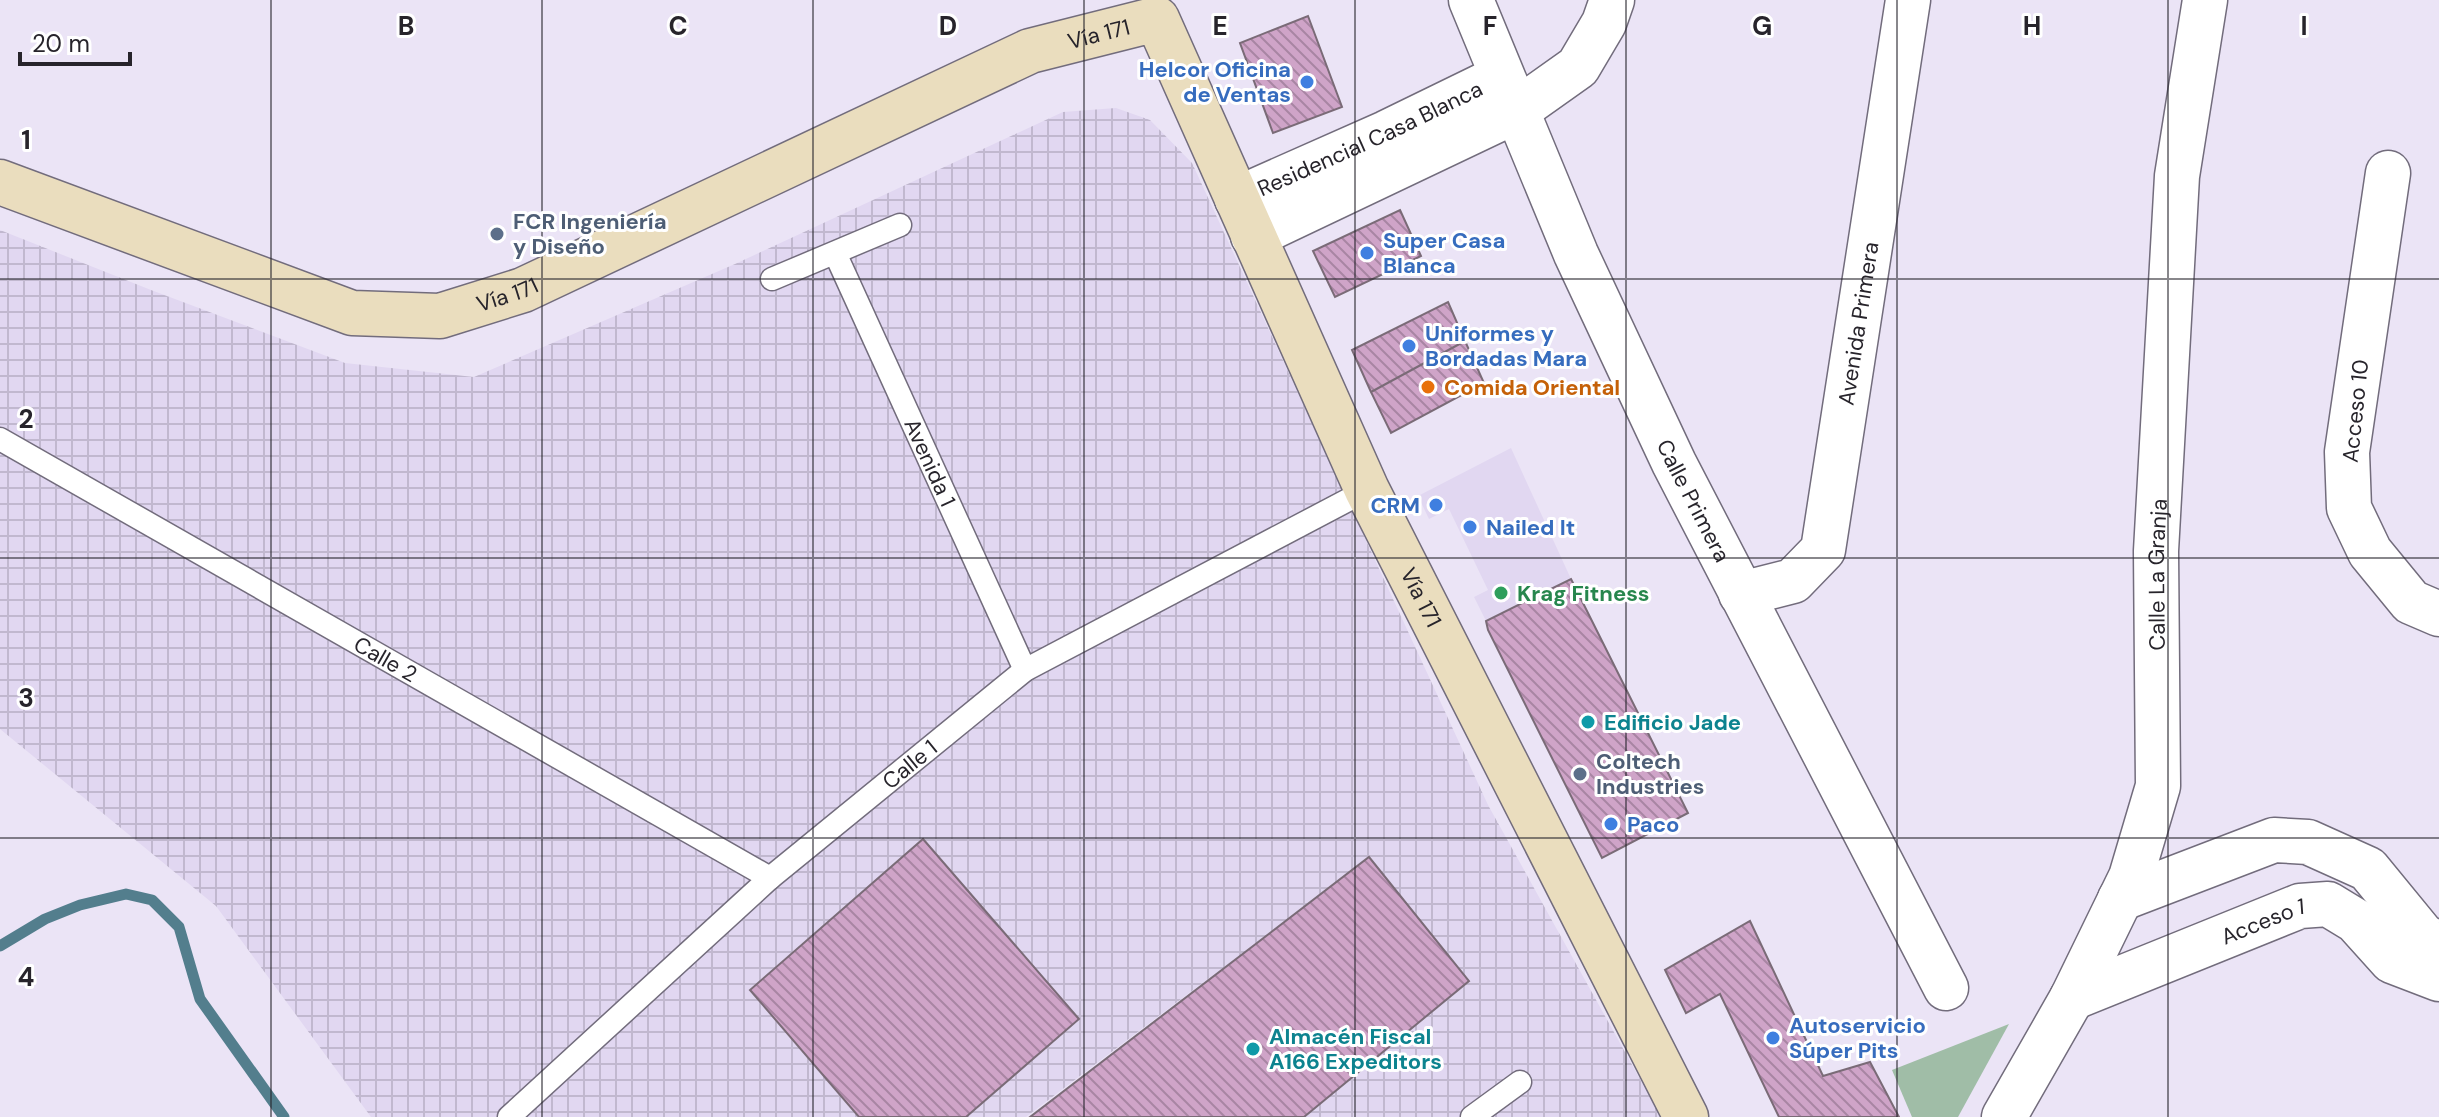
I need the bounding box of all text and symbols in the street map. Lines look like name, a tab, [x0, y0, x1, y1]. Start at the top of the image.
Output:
text: B	[398, 9, 414, 43]
text: C	[668, 9, 688, 43]
text: D	[939, 9, 957, 43]
text: E	[1212, 9, 1228, 43]
text: F	[1483, 9, 1497, 43]
text: G	[1752, 9, 1772, 43]
text: H	[2023, 9, 2041, 43]
text: I	[2300, 9, 2308, 43]
street label: Vía 171	[1065, 12, 1133, 56]
scale bar	[20, 16, 130, 66]
text: 20 m	[32, 28, 90, 59]
place label: Helcor Oficina de Ventas	[1139, 55, 1291, 109]
marker: Helcor Oficina de Ventas	[1298, 73, 1316, 91]
street label: Residencial Casa Blanca	[1253, 74, 1487, 203]
text: 1	[21, 123, 31, 157]
place label: FCR Ingeniería y Diseño	[513, 207, 667, 261]
marker: FCR Ingeniería y Diseño	[488, 225, 506, 243]
place label: Super Casa Blanca	[1383, 226, 1505, 280]
street label: Avenida Primera	[1832, 240, 1885, 407]
marker: Super Casa Blanca	[1358, 244, 1376, 262]
street label: Vía 171	[473, 271, 543, 319]
place label: Uniformes y Bordadas Mara	[1425, 319, 1587, 373]
marker: Uniformes y Bordadas Mara	[1400, 337, 1418, 355]
street label: Acceso 10	[2336, 358, 2375, 464]
place label: Comida Oriental	[1444, 373, 1620, 402]
marker: Comida Oriental	[1419, 378, 1437, 396]
text: 2	[18, 402, 34, 436]
street label: Avenida 1	[897, 414, 962, 511]
street label: Calle Primera	[1650, 435, 1737, 567]
place label: CRM	[1370, 491, 1420, 520]
marker: CRM	[1427, 496, 1445, 514]
street label: Calle La Granja	[2142, 498, 2174, 651]
place label: Nailed It	[1486, 513, 1575, 542]
marker: Nailed It	[1461, 518, 1479, 536]
street label: Vía 171	[1394, 563, 1448, 632]
place label: Krag Fitness	[1517, 579, 1650, 608]
marker: Krag Fitness	[1492, 584, 1510, 602]
street label: Calle 2	[348, 630, 422, 689]
text: 3	[18, 681, 34, 715]
place label: Edificio Jade	[1604, 708, 1741, 737]
marker: Edificio Jade	[1579, 713, 1597, 731]
street label: Calle 1	[876, 733, 943, 796]
place label: Coltech Industries	[1596, 747, 1704, 801]
marker: Coltech Industries	[1571, 765, 1589, 783]
place label: Paco	[1627, 810, 1679, 839]
marker: Paco	[1602, 815, 1620, 833]
street label: Acceso 1	[2217, 892, 2305, 951]
text: 4	[18, 960, 34, 994]
place label: Autoservicio Súper Pits	[1789, 1011, 1926, 1065]
place label: Almacén Fiscal A166 Expeditors	[1269, 1022, 1442, 1076]
marker: Autoservicio Súper Pits	[1764, 1029, 1782, 1047]
marker: Almacén Fiscal A166 Expeditors	[1244, 1040, 1262, 1058]

